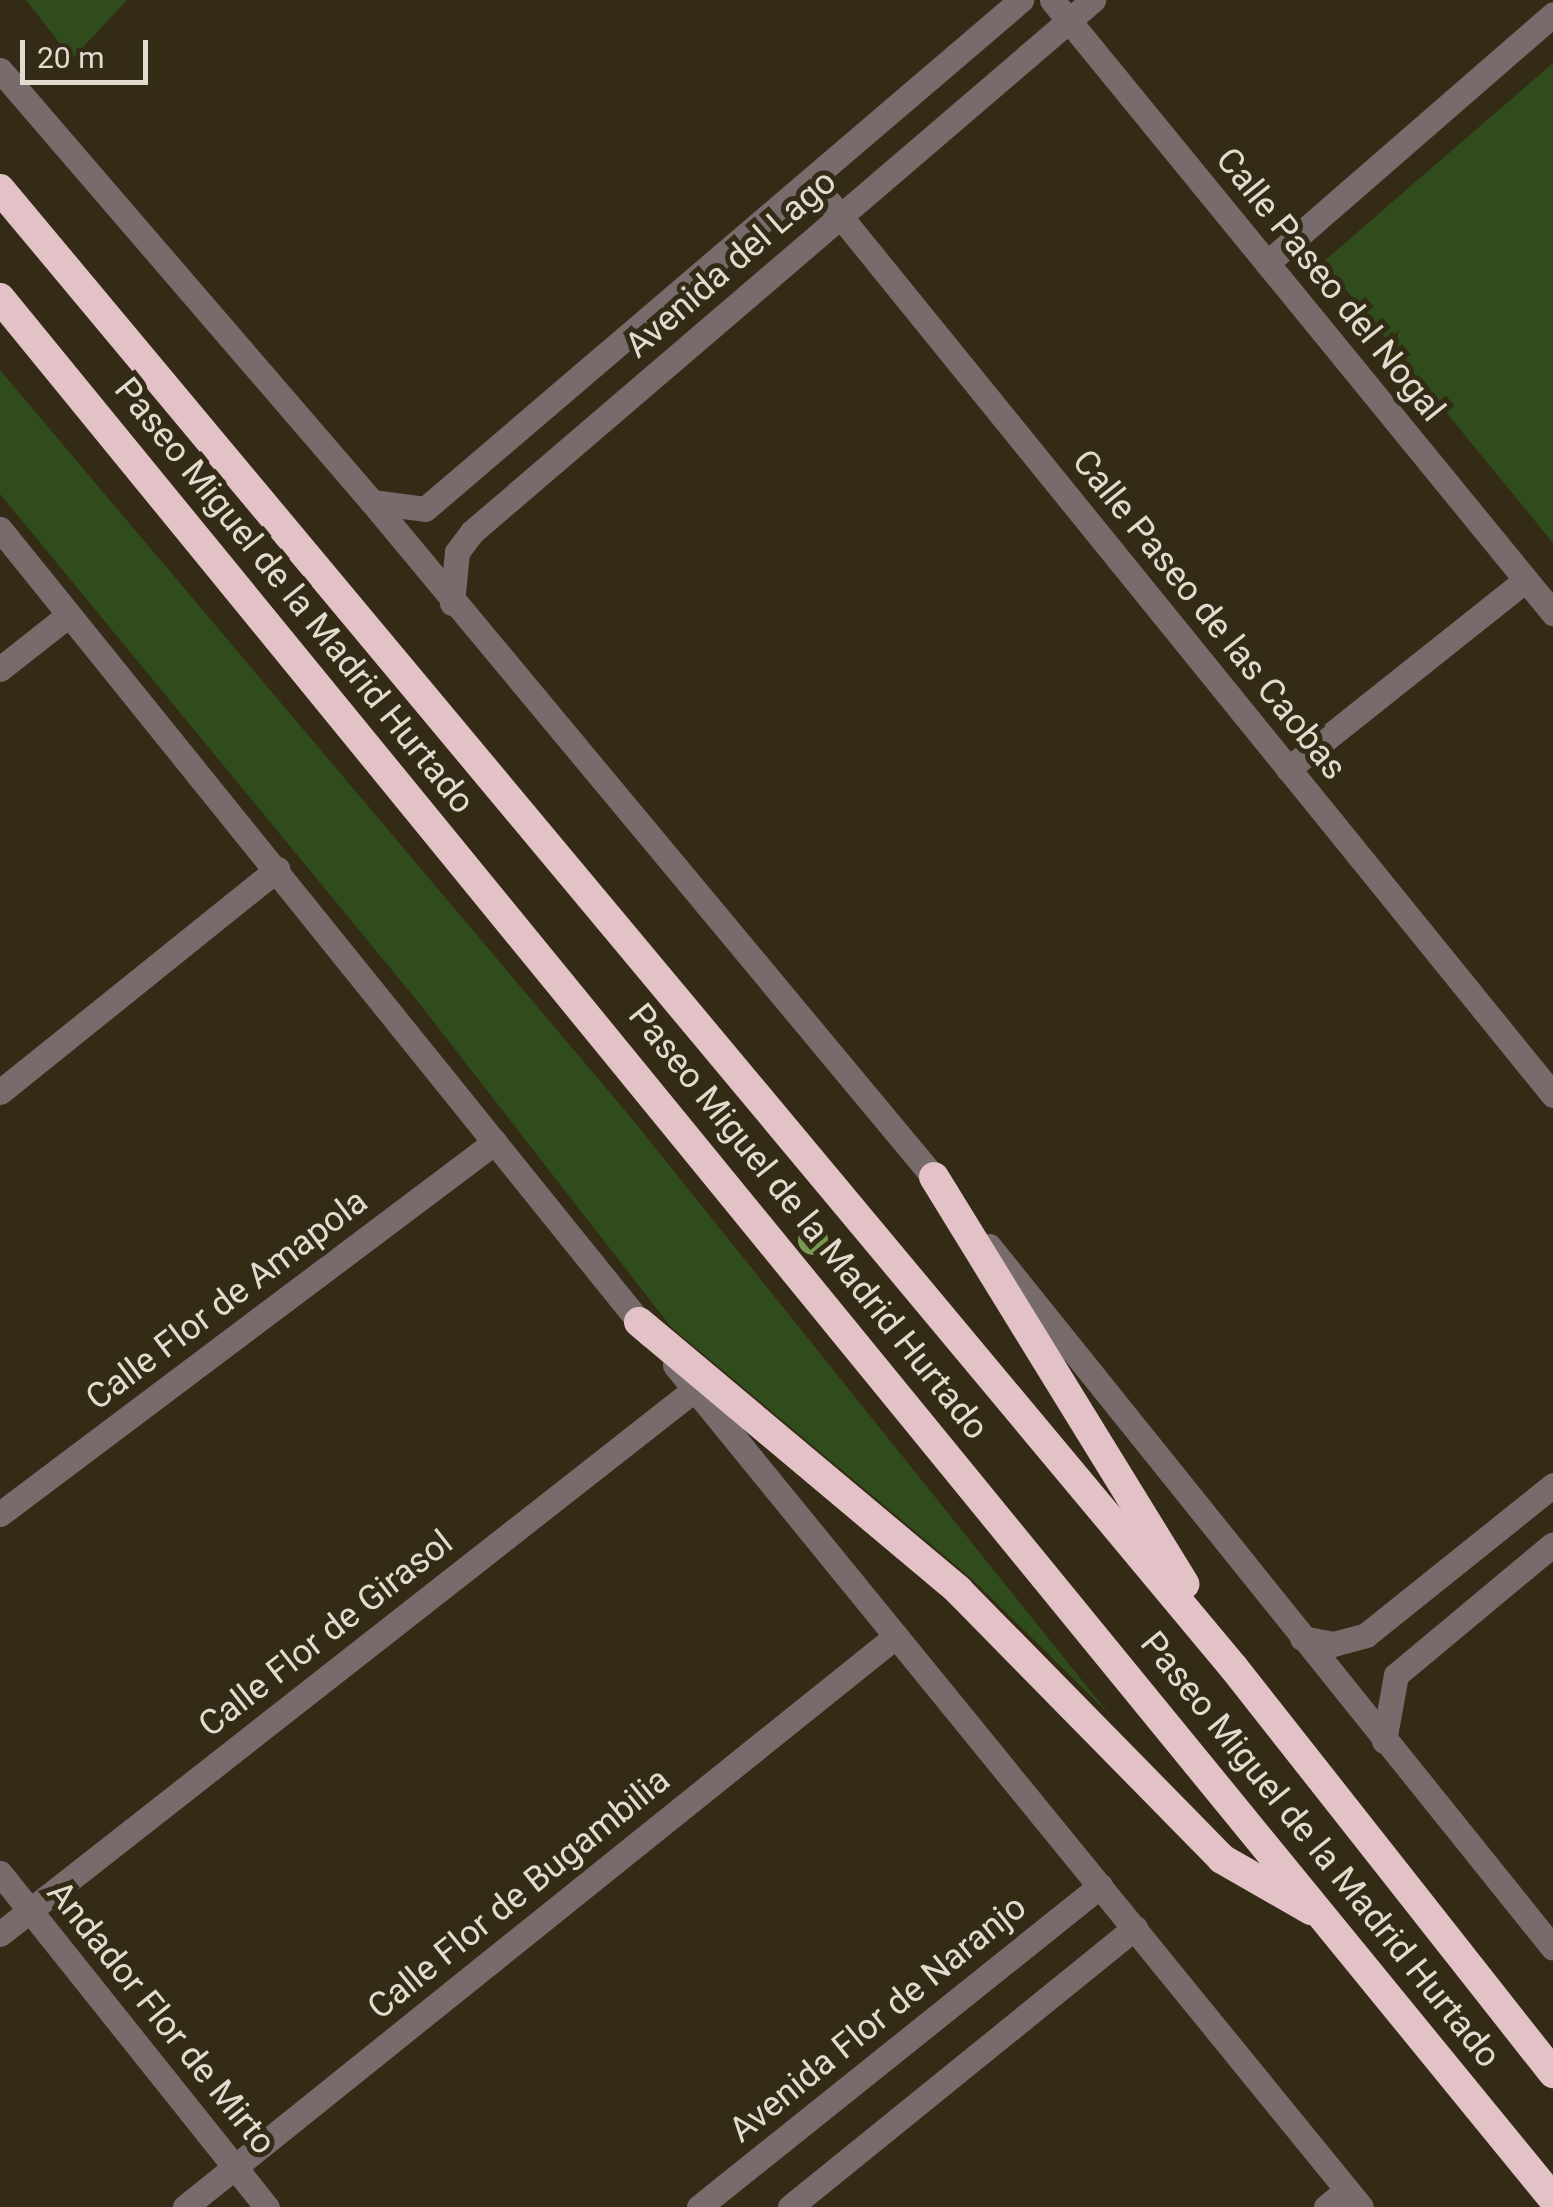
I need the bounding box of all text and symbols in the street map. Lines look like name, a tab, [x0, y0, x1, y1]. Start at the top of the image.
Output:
scale bar	[25, 20, 152, 82]
text: 20 m	[37, 40, 104, 75]
street label: Calle Paseo del Nogal	[1207, 140, 1453, 430]
street label: Avenida del Lago	[617, 161, 845, 367]
street label: Paseo Miguel de la Madrid Hurtado	[105, 370, 483, 822]
street label: Calle Paseo de las Caobas	[1063, 442, 1355, 788]
street label: Paseo Miguel de la Madrid Hurtado	[619, 996, 997, 1448]
street label: Calle Flor de Amapola	[78, 1181, 376, 1419]
street label: Calle Flor de Girasol	[191, 1522, 461, 1746]
street label: Paseo Miguel de la Madrid Hurtado	[1131, 1624, 1509, 2076]
street label: Calle Flor de Bugambilia	[360, 1759, 678, 2029]
street label: Andador Flor de Mirto	[38, 1873, 284, 2163]
street label: Avenida Flor de Naranjo	[721, 1886, 1035, 2152]

